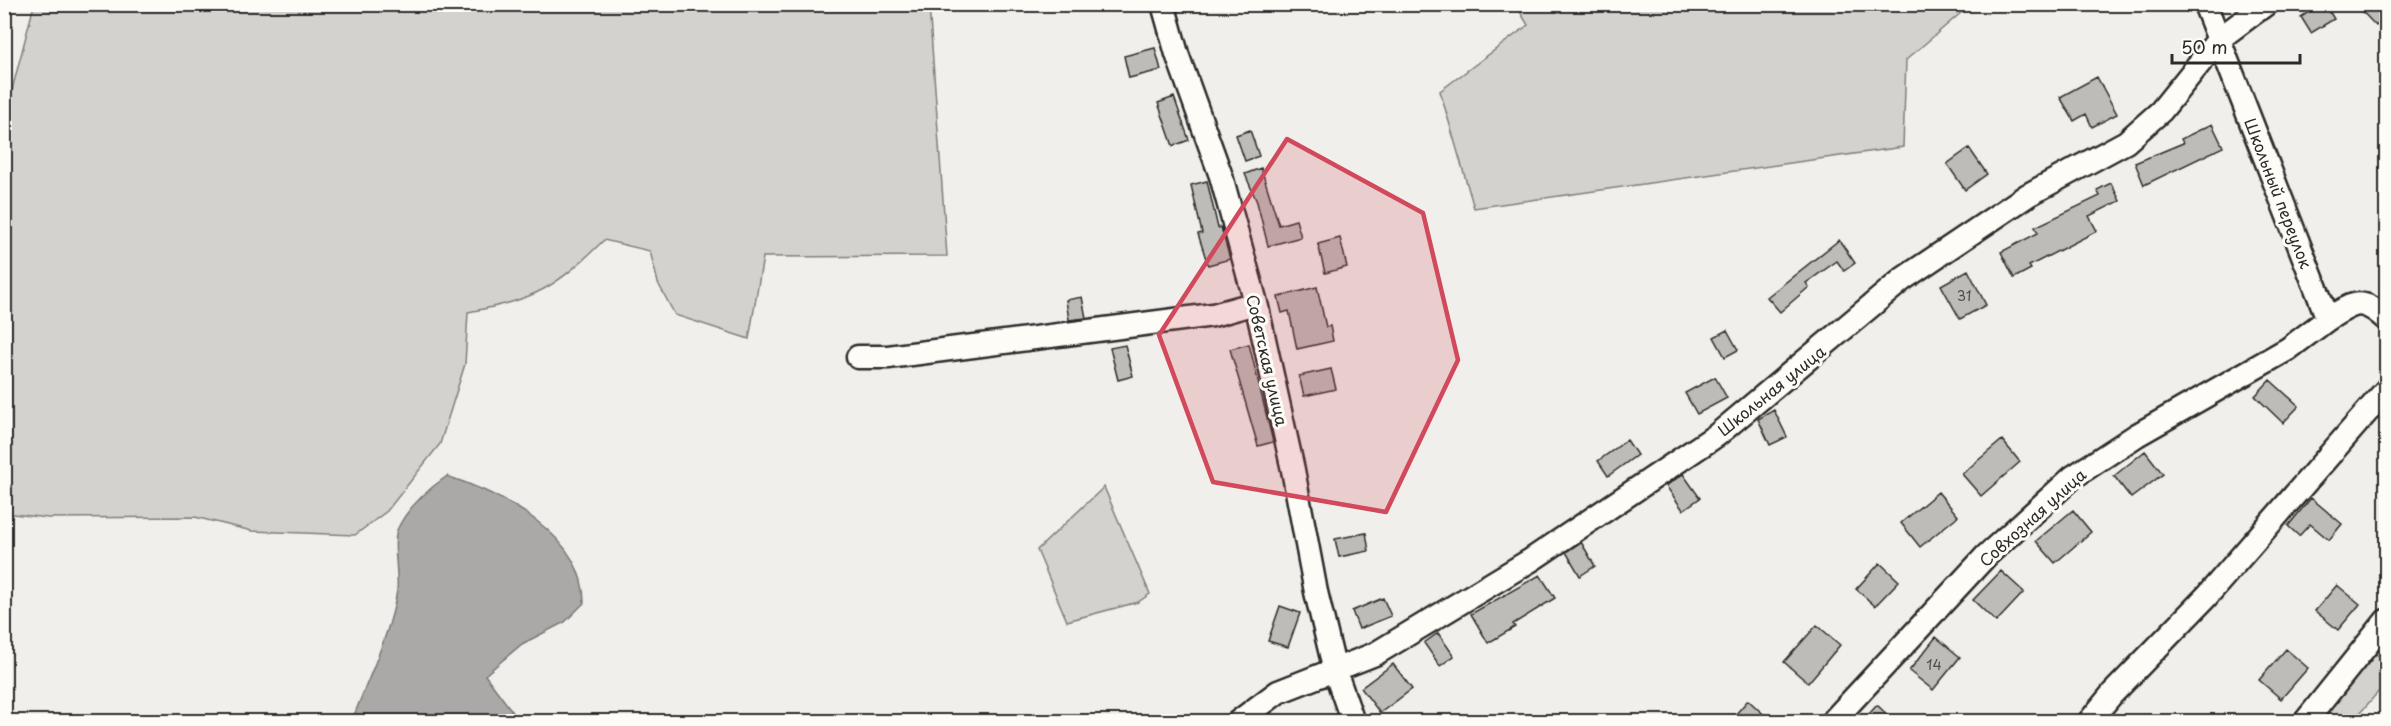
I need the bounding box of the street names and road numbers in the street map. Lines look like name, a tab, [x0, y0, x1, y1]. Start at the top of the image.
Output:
street label: Школьный переулок	[2239, 114, 2319, 272]
street label: Советская улица	[1241, 292, 1295, 428]
street label: Школьная улица	[1712, 339, 1830, 441]
street label: Совхозная улица	[1973, 462, 2091, 572]

